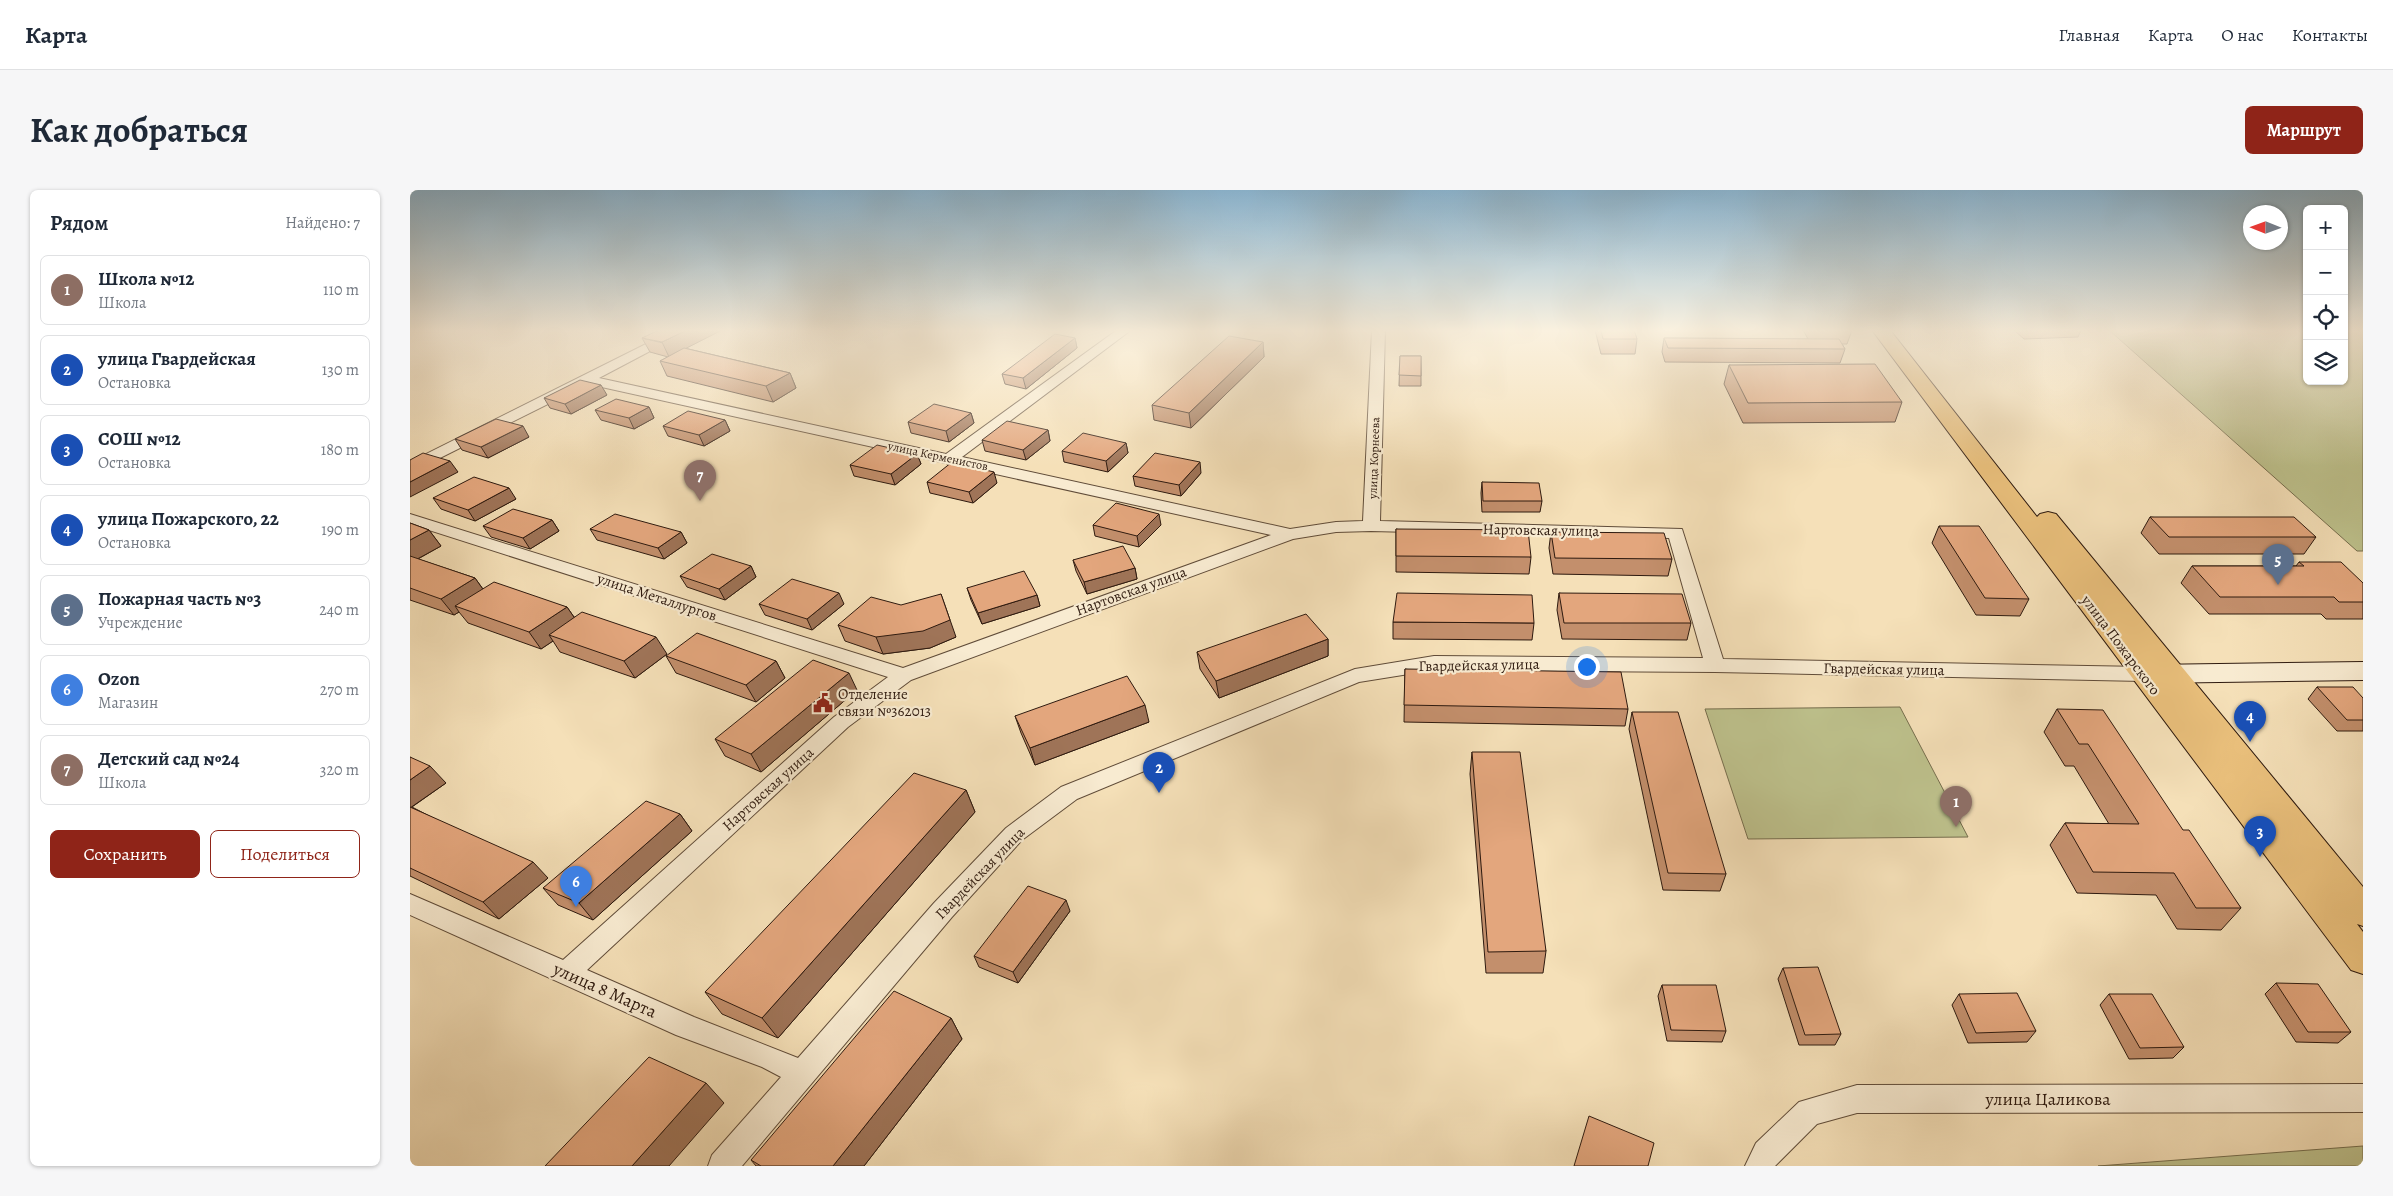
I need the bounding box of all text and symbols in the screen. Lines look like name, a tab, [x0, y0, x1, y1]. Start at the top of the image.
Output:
text: Карта	[25, 19, 87, 51]
text: Главная	[2059, 23, 2120, 47]
text: Карта	[2148, 23, 2193, 47]
text: О нас	[2221, 23, 2264, 47]
text: Контакты	[2292, 23, 2368, 47]
text: Как добраться	[30, 106, 248, 154]
button: Маршрут	[2245, 106, 2363, 154]
north arrow	[2243, 205, 2288, 250]
map controls	[2303, 205, 2348, 385]
button: +	[2303, 205, 2348, 250]
text: Рядом	[50, 209, 108, 237]
text: Найдено: 7	[285, 212, 360, 234]
button: −	[2303, 250, 2348, 295]
text: Школа №12	[98, 266, 195, 292]
text: 1	[64, 279, 70, 301]
text: 110 m	[323, 279, 359, 301]
text: Школа	[98, 292, 146, 314]
button: locate	[2303, 295, 2348, 340]
button: layers	[2303, 340, 2348, 385]
text: улица Гвардейская	[98, 346, 256, 372]
text: 2	[63, 359, 71, 381]
text: 130 m	[322, 359, 359, 381]
text: Остановка	[98, 372, 171, 394]
street label: улица Корнеева	[1365, 416, 1383, 500]
text: СОШ №12	[98, 426, 181, 452]
street label: улица Керменистов	[886, 437, 990, 474]
text: 3	[64, 439, 70, 461]
text: 180 m	[321, 439, 359, 461]
text: Остановка	[98, 452, 171, 474]
pin: 7	[684, 460, 716, 501]
text: улица Пожарского, 22	[98, 506, 279, 532]
text: 4	[63, 519, 71, 541]
text: 190 m	[321, 519, 359, 541]
street label: Нартовская улица	[1483, 519, 1600, 541]
text: Остановка	[98, 532, 171, 554]
pin: 5	[2262, 544, 2294, 585]
street label: Нартовская улица	[1073, 562, 1189, 620]
street label: улица Металлургов	[594, 568, 719, 626]
text: Пожарная часть №3	[98, 586, 262, 612]
street label: улица Пожарского	[2076, 590, 2165, 699]
text: 5	[64, 599, 70, 621]
text: 240 m	[319, 599, 359, 621]
text: Учреждение	[98, 612, 183, 634]
street label: Гвардейская улица	[1418, 654, 1540, 676]
your location	[1574, 654, 1600, 680]
street label: Гвардейская улица	[1823, 658, 1945, 680]
text: Ozon	[98, 666, 140, 692]
text: 6	[63, 679, 71, 701]
text: 270 m	[320, 679, 359, 701]
place label: Отделение связи №362013	[838, 684, 931, 721]
text: Магазин	[98, 692, 158, 714]
public building icon: Отделение связи №362013	[812, 692, 834, 714]
pin: 4	[2234, 701, 2266, 742]
street label: Нартовская улица	[718, 743, 818, 835]
text: Детский сад №24	[98, 746, 240, 772]
pin: 2	[1143, 752, 1175, 793]
text: 7	[64, 759, 70, 781]
text: 320 m	[320, 759, 359, 781]
text: Школа	[98, 772, 146, 794]
pin: 1	[1940, 786, 1972, 827]
pin: 3	[2244, 816, 2276, 857]
street label: Гвардейская улица	[931, 822, 1029, 924]
button: Сохранить	[50, 830, 200, 878]
button: Поделиться	[210, 830, 360, 878]
pin: 6	[560, 866, 592, 907]
street label: улица 8 Марта	[549, 956, 661, 1024]
street label: улица Цаликова	[1984, 1087, 2111, 1111]

